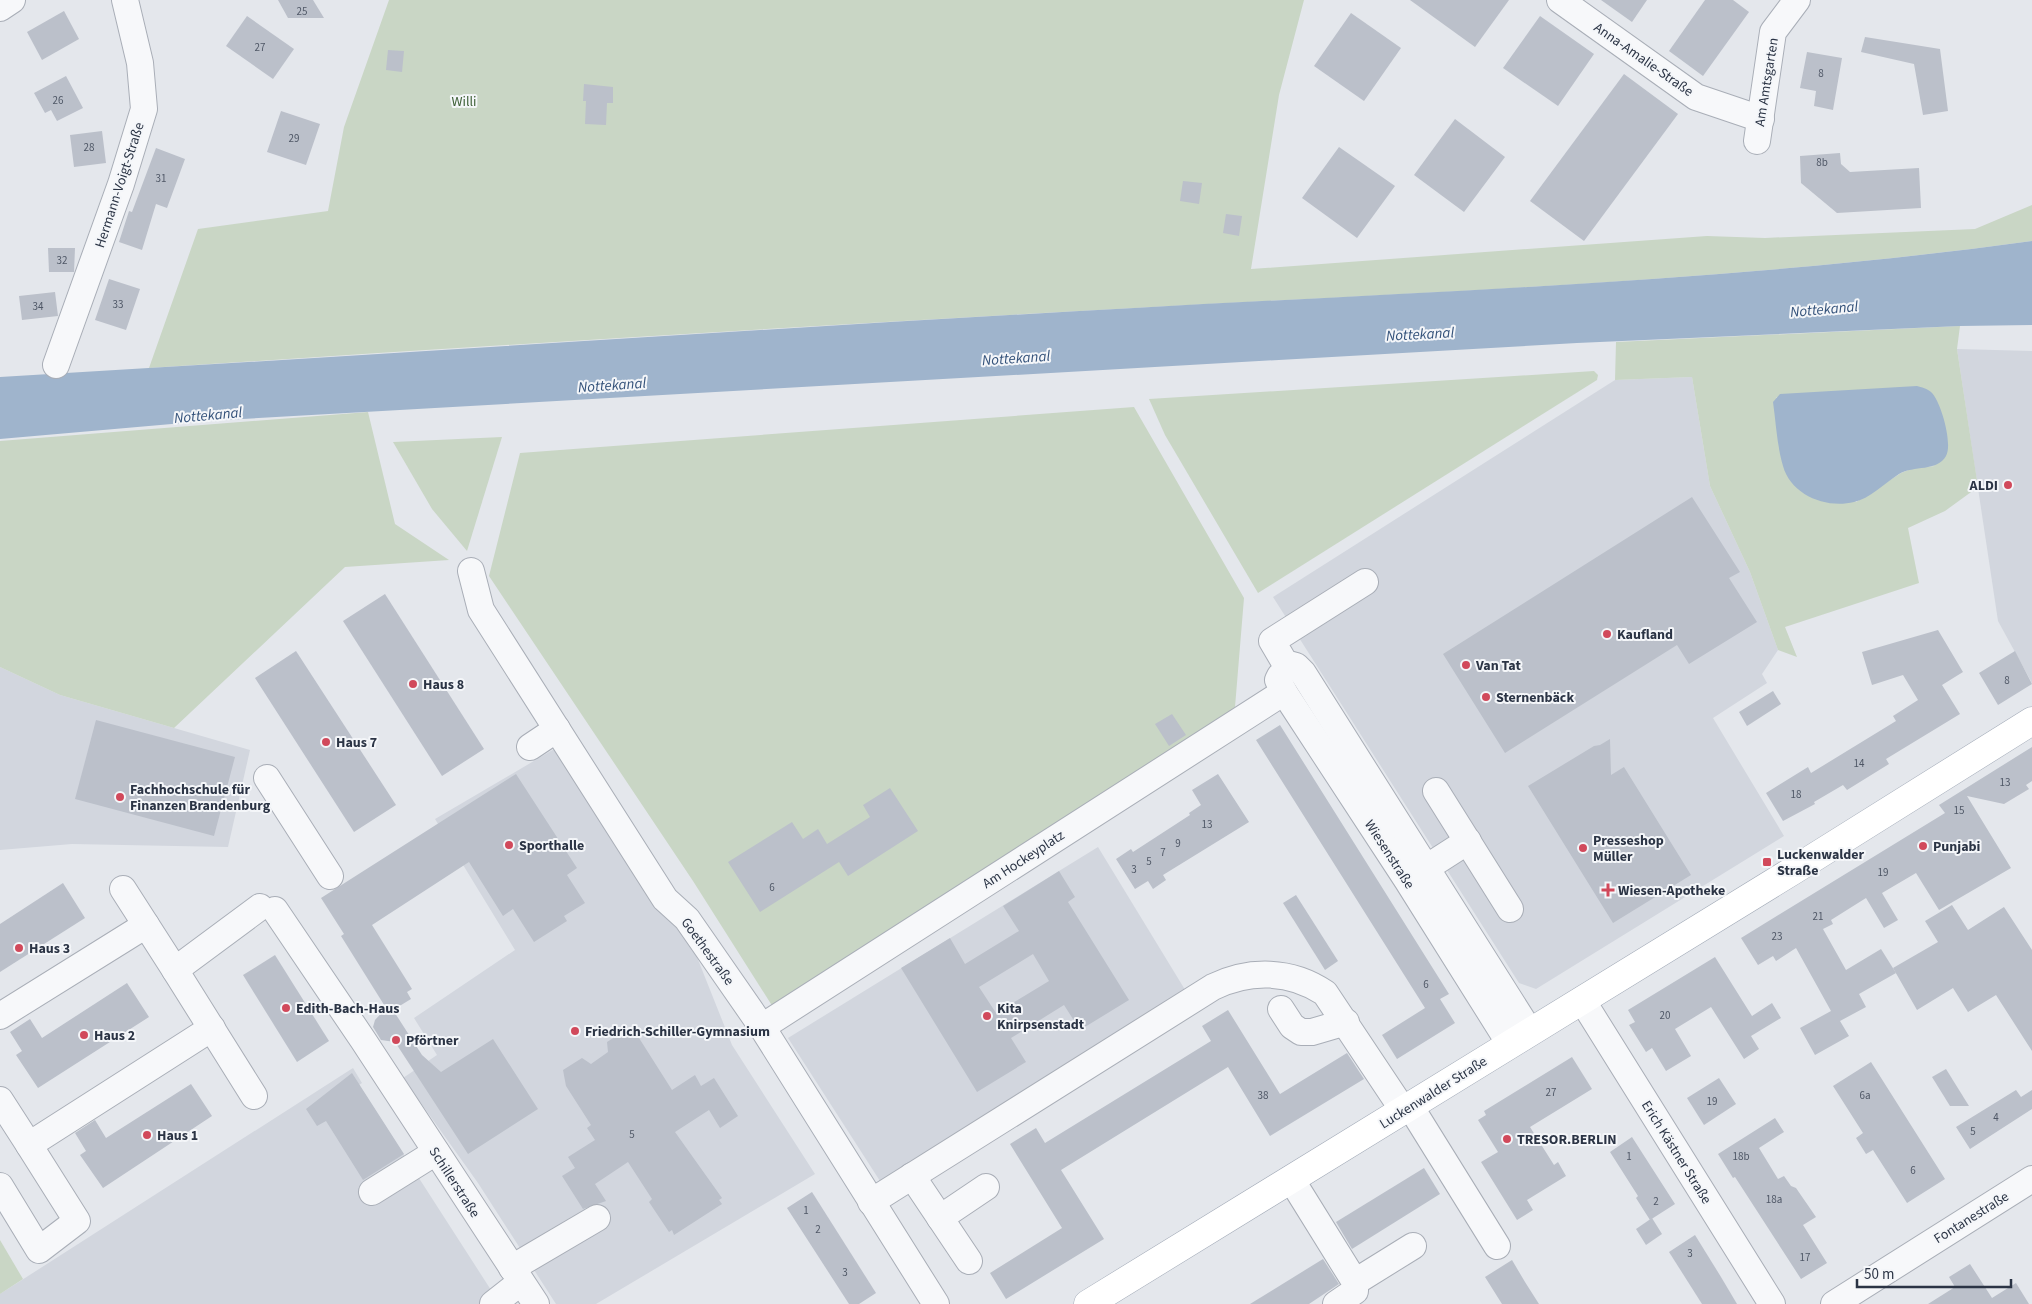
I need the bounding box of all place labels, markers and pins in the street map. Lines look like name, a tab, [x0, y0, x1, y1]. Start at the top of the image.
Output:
place label: ALDI	[1969, 476, 1998, 496]
marker: ALDI	[2002, 479, 2014, 491]
place label: Kaufland	[1617, 625, 1673, 645]
marker: Kaufland	[1601, 628, 1613, 640]
place label: Van Tat	[1475, 656, 1521, 676]
marker: Van Tat	[1460, 659, 1472, 671]
place label: Haus 8	[423, 675, 464, 695]
marker: Haus 8	[407, 678, 419, 690]
place label: Sternenbäck	[1496, 688, 1574, 708]
marker: Sternenbäck	[1480, 691, 1492, 703]
place label: Haus 7	[336, 733, 377, 753]
marker: Haus 7	[320, 736, 332, 748]
place label: Fachhochschule für Finanzen Brandenburg	[130, 780, 271, 816]
marker: Fachhochschule für Finanzen Brandenburg	[114, 791, 126, 803]
place label: Presseshop Müller	[1593, 831, 1664, 867]
place label: Sporthalle	[519, 836, 584, 856]
place label: Punjabi	[1933, 837, 1981, 857]
marker: Sporthalle	[503, 839, 515, 851]
marker: Punjabi	[1917, 840, 1929, 852]
marker: Presseshop Müller	[1577, 842, 1589, 854]
place label: Luckenwalder Straße	[1777, 845, 1865, 881]
marker: Luckenwalder Straße	[1761, 856, 1773, 868]
place label: Wiesen-Apotheke	[1618, 881, 1725, 901]
marker: Wiesen-Apotheke	[1602, 884, 1614, 896]
place label: Haus 3	[29, 939, 70, 959]
marker: Haus 3	[13, 942, 25, 954]
place label: Edith-Bach-Haus	[296, 999, 399, 1019]
place label: Kita Knirpsenstadt	[997, 999, 1085, 1035]
marker: Edith-Bach-Haus	[280, 1002, 292, 1014]
marker: Kita Knirpsenstadt	[981, 1010, 993, 1022]
place label: Friedrich-Schiller-Gymnasium	[585, 1022, 770, 1042]
marker: Friedrich-Schiller-Gymnasium	[569, 1025, 581, 1037]
place label: Haus 2	[94, 1026, 135, 1046]
marker: Haus 2	[78, 1029, 90, 1041]
place label: Pförtner	[406, 1031, 459, 1051]
marker: Pförtner	[390, 1034, 402, 1046]
place label: Haus 1	[157, 1126, 198, 1146]
marker: Haus 1	[141, 1129, 153, 1141]
place label: TRESOR.BERLIN	[1517, 1130, 1617, 1150]
marker: TRESOR.BERLIN	[1501, 1133, 1513, 1145]

